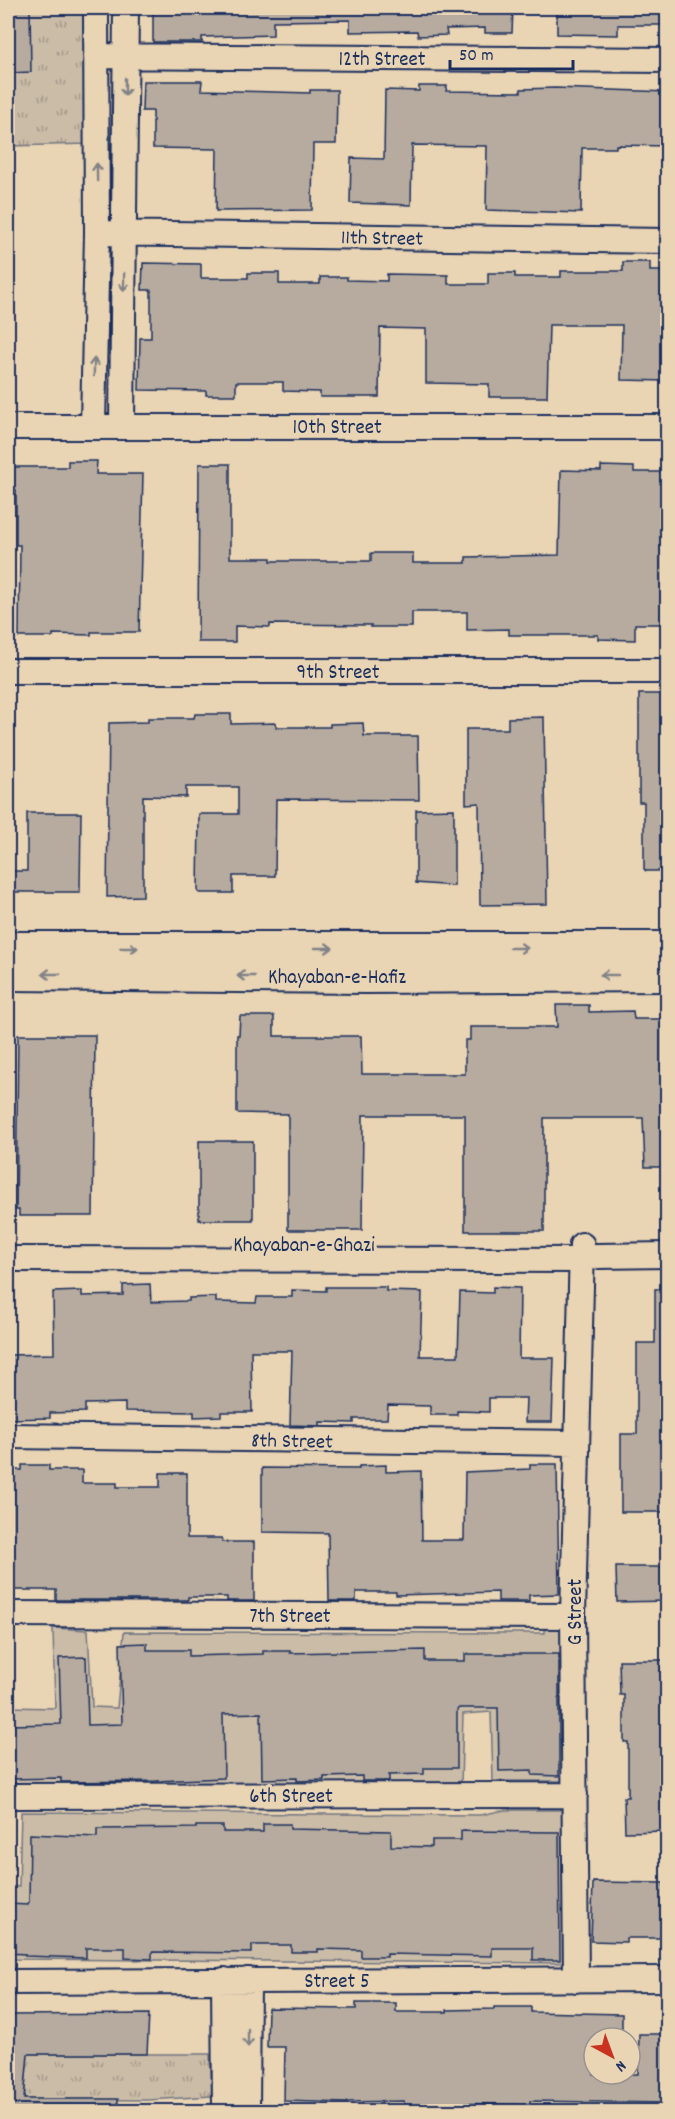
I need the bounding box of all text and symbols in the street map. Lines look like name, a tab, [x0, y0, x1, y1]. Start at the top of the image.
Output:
scale bar	[450, 33, 573, 71]
text: 50 m	[459, 44, 494, 69]
street label: 12th Street	[339, 46, 426, 76]
one-way arrow	[120, 76, 131, 96]
one-way arrow	[91, 162, 103, 182]
street label: 11th Street	[340, 224, 424, 256]
one-way arrow	[118, 271, 130, 291]
one-way arrow	[89, 357, 100, 377]
street label: 10th Street	[292, 414, 382, 444]
street label: 9th Street	[297, 659, 380, 689]
one-way arrow	[118, 942, 138, 954]
one-way arrow	[313, 942, 333, 954]
one-way arrow	[508, 942, 528, 954]
street label: Khayaban-e-Hafiz	[268, 964, 406, 994]
one-way arrow	[42, 968, 62, 980]
one-way arrow	[600, 969, 620, 981]
one-way arrow	[237, 970, 257, 982]
street label: Khayaban-e-Ghazi	[233, 1232, 375, 1262]
street label: 8th Street	[251, 1427, 333, 1459]
street label: G Street	[562, 1579, 592, 1645]
street label: 7th Street	[249, 1603, 331, 1633]
street label: 6th Street	[249, 1783, 333, 1813]
street label: Street 5	[304, 1968, 370, 1998]
north arrow	[582, 2026, 642, 2086]
one-way arrow	[242, 2028, 254, 2048]
text: N	[610, 2054, 631, 2077]

